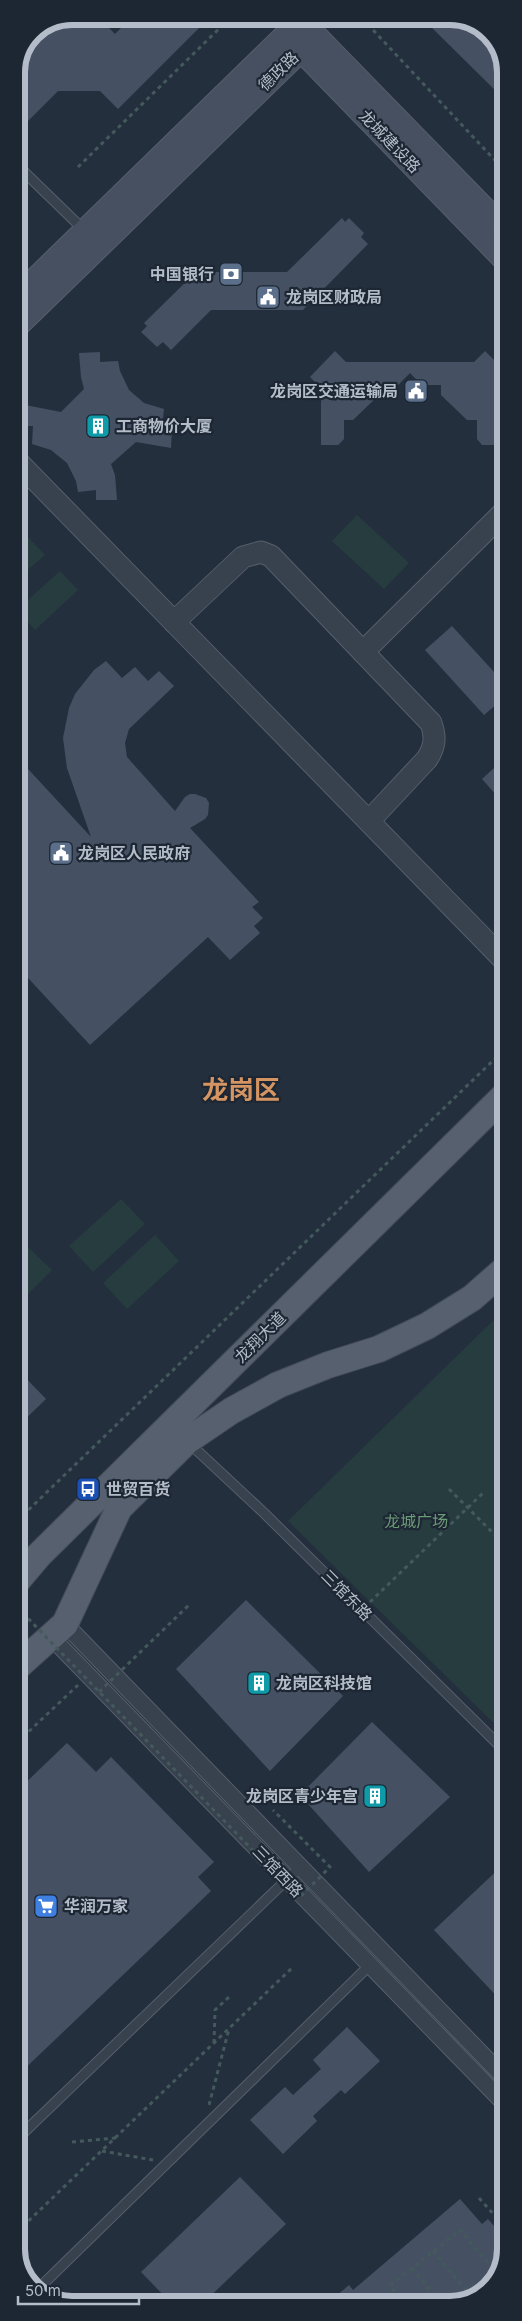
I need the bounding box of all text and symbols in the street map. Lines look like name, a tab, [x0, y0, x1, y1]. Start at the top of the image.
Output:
street label: 德政路	[254, 47, 302, 95]
street label: 龙城建设路	[355, 105, 425, 177]
bank icon: 中国银行	[218, 261, 244, 287]
place label: 中国银行	[150, 264, 214, 284]
public building icon: 龙岗区财政局	[255, 284, 281, 310]
place label: 龙岗区财政局	[286, 287, 382, 307]
public building icon: 龙岗区交通运输局	[403, 378, 429, 404]
place label: 龙岗区交通运输局	[270, 381, 398, 401]
building icon: 工商物价大厦	[85, 413, 111, 439]
place label: 工商物价大厦	[116, 416, 212, 436]
public building icon: 龙岗区人民政府	[48, 840, 74, 866]
place label: 龙岗区人民政府	[78, 843, 190, 863]
district label: 龙岗区	[202, 1074, 280, 1105]
street label: 龙翔大道	[230, 1307, 290, 1367]
bus stop icon: 世贸百货	[75, 1476, 101, 1502]
place label: 世贸百货	[106, 1479, 170, 1499]
park label: 龙城广场	[384, 1511, 448, 1531]
street label: 三馆东路	[317, 1565, 377, 1625]
building icon: 龙岗区科技馆	[246, 1670, 272, 1696]
place label: 龙岗区科技馆	[276, 1673, 372, 1693]
building icon: 龙岗区青少年宫	[362, 1783, 388, 1809]
place label: 龙岗区青少年宫	[246, 1786, 358, 1806]
street label: 三馆西路	[249, 1841, 307, 1901]
supermarket icon: 华润万家	[33, 1893, 59, 1919]
place label: 华润万家	[64, 1896, 128, 1916]
scale bar	[18, 2274, 139, 2306]
text: 50 m	[25, 2281, 61, 2300]

